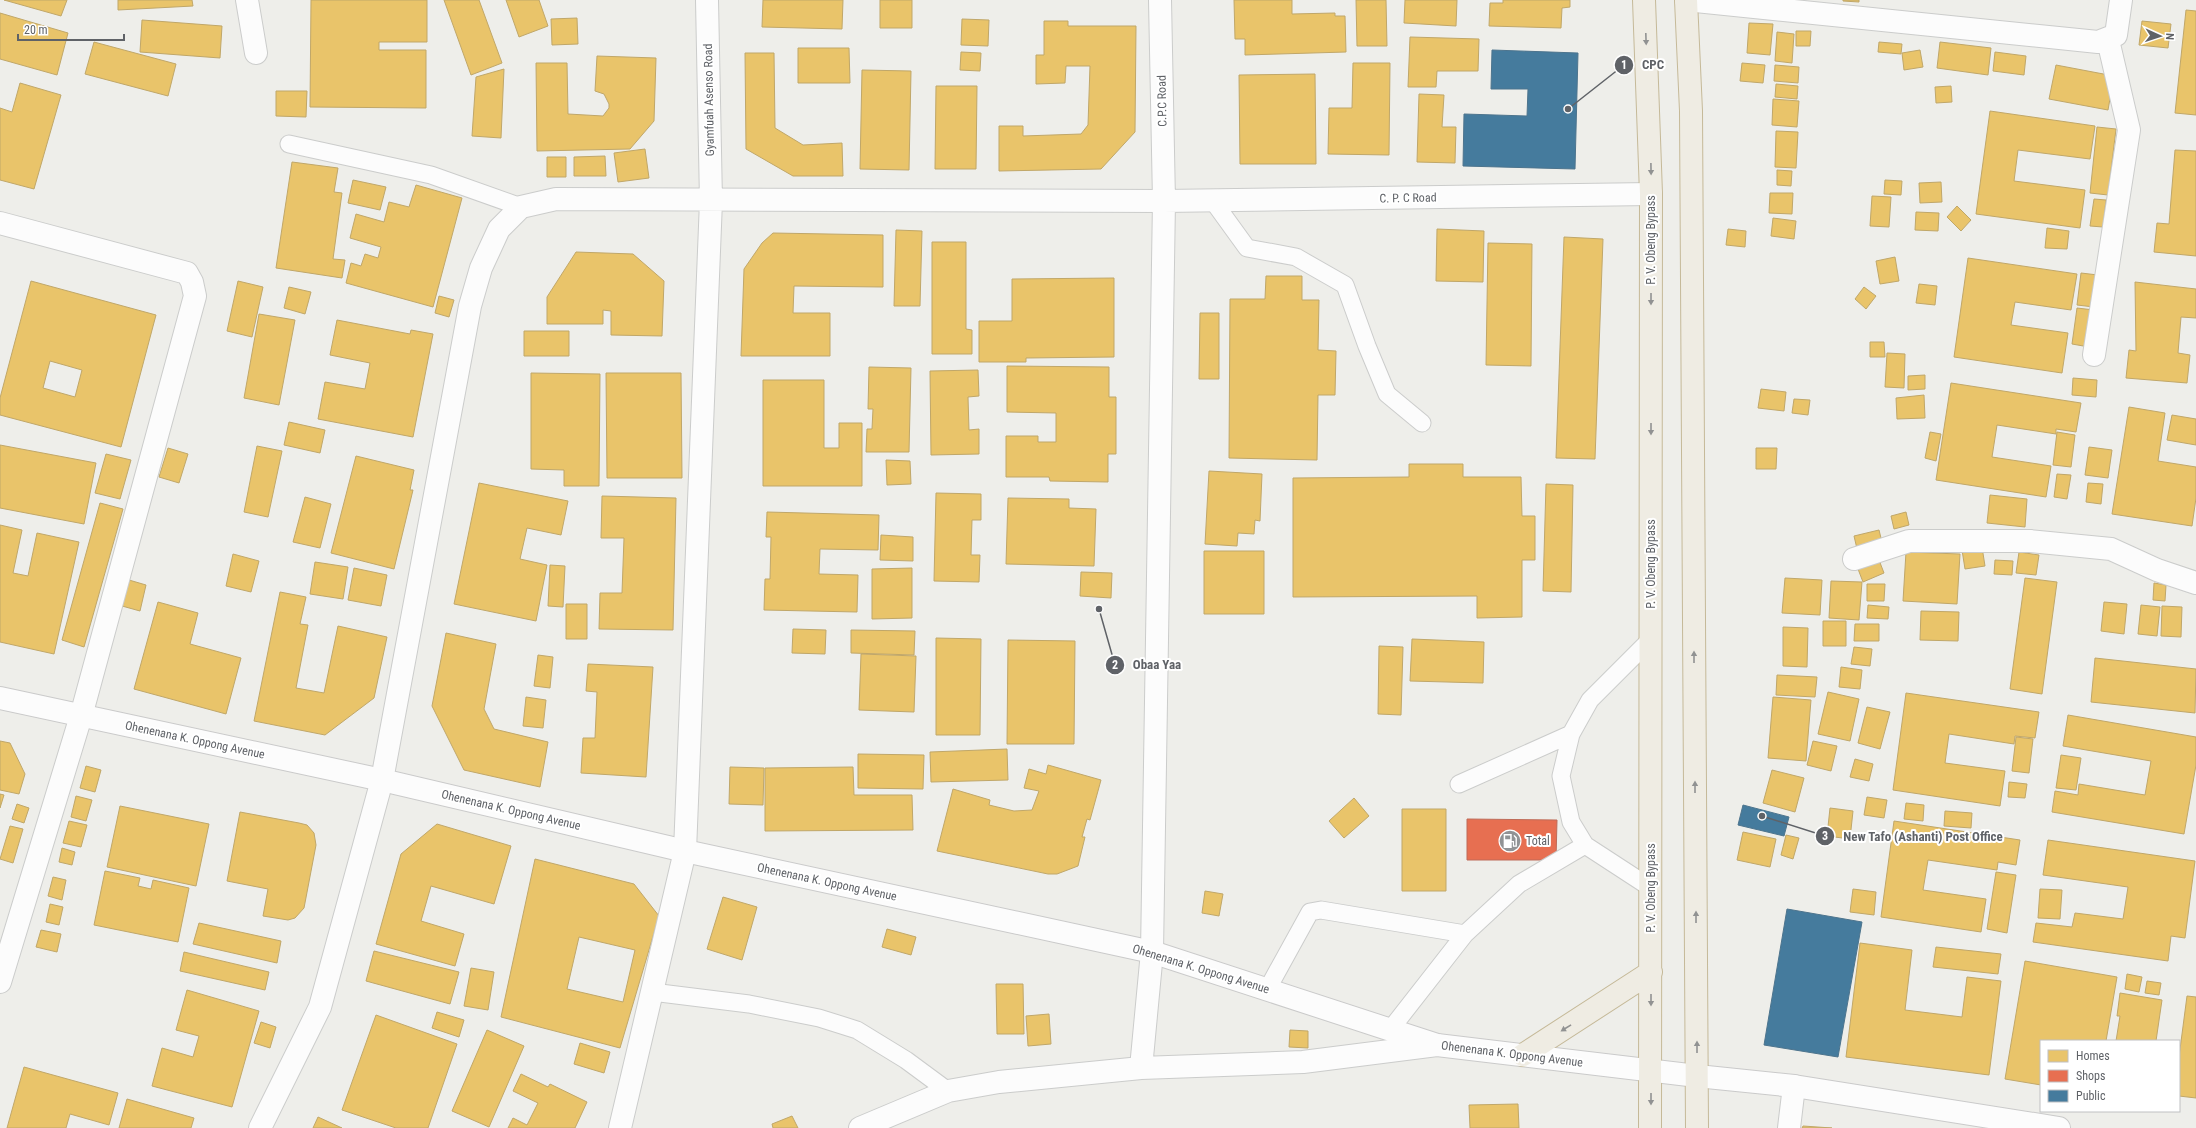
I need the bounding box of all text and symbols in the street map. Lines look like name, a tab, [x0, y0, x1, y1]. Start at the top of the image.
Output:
scale bar	[18, 16, 124, 42]
north arrow	[2140, 16, 2180, 56]
text: 20 m	[24, 23, 48, 37]
one-way arrow	[1642, 33, 1649, 45]
text: N	[2163, 33, 2176, 40]
street label: Gyamfuah Asenso Road	[701, 43, 717, 157]
callout: CPC	[1614, 52, 1672, 77]
text: CPC	[1642, 57, 1665, 72]
text: 1	[1621, 58, 1627, 72]
street label: C.P.C Road	[1155, 75, 1169, 127]
one-way arrow	[1648, 163, 1654, 176]
street label: C. P. C Road	[1379, 191, 1437, 205]
street label: P. V. Obeng Bypass	[1644, 195, 1658, 285]
one-way arrow	[1648, 293, 1654, 306]
one-way arrow	[1648, 423, 1654, 436]
street label: P. V. Obeng Bypass	[1644, 519, 1658, 609]
one-way arrow	[1691, 651, 1698, 663]
callout: Obaa Yaa	[1105, 652, 1189, 677]
text: Obaa Yaa	[1133, 657, 1181, 672]
text: 2	[1112, 658, 1118, 672]
street label: Ohenenana K. Oppong Avenue	[124, 718, 267, 762]
one-way arrow	[1692, 780, 1698, 793]
street label: Ohenenana K. Oppong Avenue	[440, 787, 582, 833]
callout: New Tafo (Ashanti) Post Office	[1815, 824, 2011, 849]
fuel station icon: Total	[1497, 828, 1523, 854]
text: 3	[1822, 829, 1828, 843]
text: New Tafo (Ashanti) Post Office	[1843, 829, 2003, 844]
place label: Total	[1526, 834, 1550, 848]
street label: P. V. Obeng Bypass	[1644, 843, 1658, 933]
street label: Ohenenana K. Oppong Avenue	[756, 860, 899, 904]
one-way arrow	[1693, 910, 1699, 923]
street label: Ohenenana K. Oppong Avenue	[1131, 941, 1272, 997]
one-way arrow	[1648, 994, 1654, 1007]
one-way arrow	[1560, 1025, 1572, 1032]
street label: Ohenenana K. Oppong Avenue	[1440, 1038, 1584, 1070]
one-way arrow	[1694, 1040, 1700, 1053]
legend	[2040, 1040, 2180, 1112]
text: Homes	[2076, 1049, 2110, 1063]
text: Shops	[2076, 1069, 2105, 1083]
text: Public	[2076, 1089, 2106, 1103]
one-way arrow	[1648, 1093, 1654, 1106]

